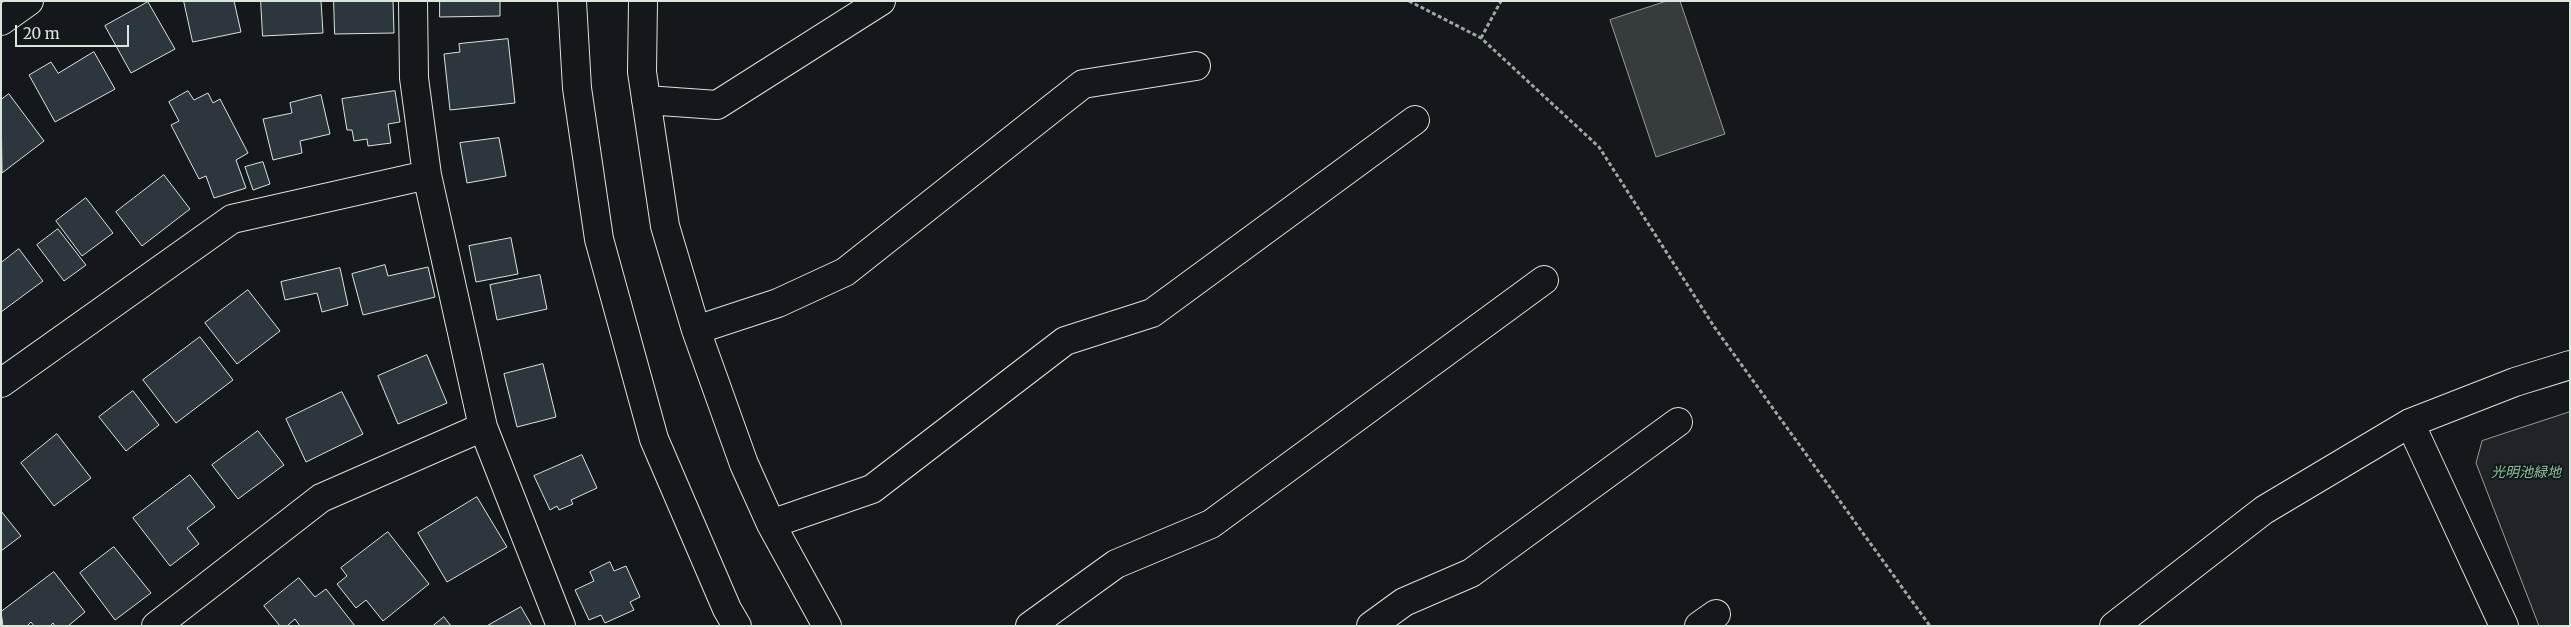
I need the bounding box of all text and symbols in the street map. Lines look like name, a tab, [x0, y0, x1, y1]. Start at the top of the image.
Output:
scale bar	[18, 15, 131, 47]
text: 20 m	[23, 24, 60, 43]
park label: 光明池緑地	[2491, 465, 2561, 481]

